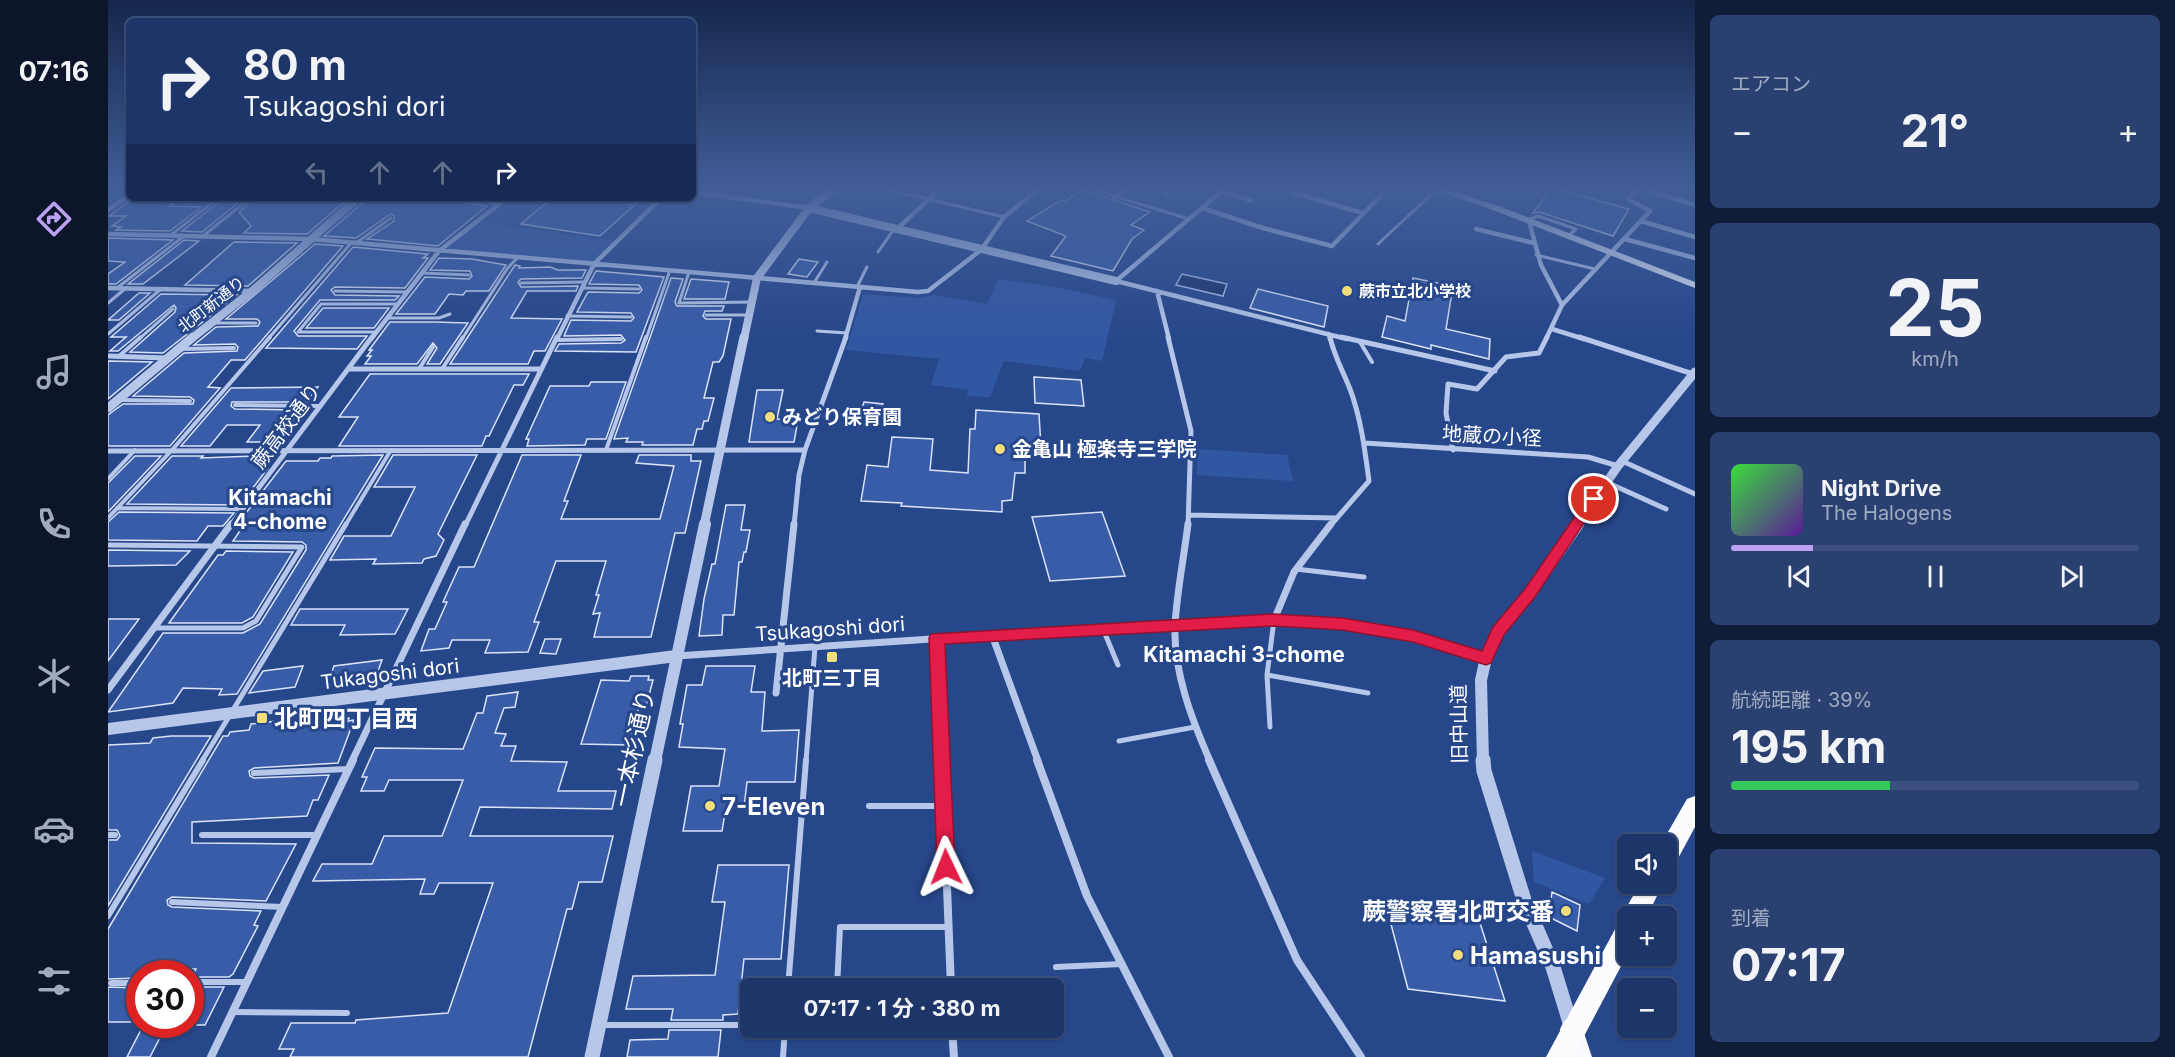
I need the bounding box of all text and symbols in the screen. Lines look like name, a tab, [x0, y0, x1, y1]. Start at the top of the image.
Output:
text: 80 m	[243, 39, 347, 90]
icon: right	[144, 42, 222, 120]
text: 07:16	[19, 55, 89, 88]
text: エアコン	[1731, 72, 1811, 96]
text: Tsukagoshi dori	[243, 90, 446, 123]
text: 21°	[1901, 103, 1969, 158]
text: −	[1731, 111, 1753, 151]
text: +	[2117, 111, 2139, 151]
icon: left	[300, 156, 333, 189]
icon: ahead	[363, 156, 396, 189]
icon: ahead	[426, 156, 459, 189]
icon: right	[489, 156, 522, 189]
icon: directions	[33, 198, 75, 240]
text: 25	[1886, 260, 1985, 355]
street label: 北町新通り	[173, 271, 249, 337]
place label: 蕨市立北小学校	[1359, 281, 1471, 301]
marker: 蕨市立北小学校	[1340, 284, 1354, 298]
text: km/h	[1911, 347, 1959, 371]
icon: music	[33, 351, 75, 393]
street label: 蕨高校通り	[246, 379, 326, 473]
place label: みどり保育園	[782, 405, 902, 429]
marker: みどり保育園	[763, 410, 777, 424]
street label: 地蔵の小径	[1441, 421, 1543, 451]
place label: 金亀山 極楽寺三学院	[1012, 437, 1197, 461]
marker: 金亀山 極楽寺三学院	[993, 442, 1007, 456]
pin	[1568, 473, 1619, 524]
text: Night Drive	[1821, 475, 1941, 501]
icon: arrive	[1577, 482, 1610, 515]
district label: Kitamachi 4-chome	[228, 485, 332, 534]
text: The Halogens	[1821, 501, 1952, 525]
icon: phone	[33, 503, 75, 545]
icon: previous	[1783, 560, 1816, 593]
icon: pause	[1919, 560, 1952, 593]
icon: next	[2055, 560, 2088, 593]
street label: Tsukagoshi dori	[754, 612, 906, 646]
district label: Kitamachi 3-chome	[1143, 642, 1345, 667]
marker: 北町三丁目	[825, 650, 839, 664]
street label: Tukagoshi dori	[319, 654, 461, 694]
icon: climate	[33, 655, 75, 697]
place label: 北町三丁目	[782, 666, 882, 690]
street label: 旧中山道	[1446, 684, 1472, 764]
street label: 一本杉通り	[607, 686, 661, 810]
text: 航続距離 · 39%	[1731, 688, 1872, 712]
place label: 北町四丁目西	[274, 704, 418, 733]
marker: 北町四丁目西	[255, 711, 269, 725]
text: 195 km	[1731, 719, 1886, 774]
place label: 7-Eleven	[722, 792, 825, 821]
marker: 7-Eleven	[703, 799, 717, 813]
icon: car	[33, 808, 75, 850]
map controls	[1617, 834, 1677, 1038]
button: sound	[1617, 834, 1677, 894]
position arrow	[914, 835, 978, 899]
place label: 蕨警察署北町交番	[1362, 897, 1554, 926]
marker: 蕨警察署北町交番	[1559, 904, 1573, 918]
button: +	[1617, 906, 1677, 966]
text: 到着	[1731, 906, 1771, 930]
text: 07:17	[1731, 937, 1846, 992]
place label: Hamasushi	[1470, 941, 1601, 970]
marker: Hamasushi	[1451, 948, 1465, 962]
icon: filters	[33, 960, 75, 1002]
speed limit sign: 30	[126, 960, 204, 1038]
button: −	[1617, 978, 1677, 1038]
text: 07:17 · 1 分 · 380 m	[804, 995, 1000, 1021]

